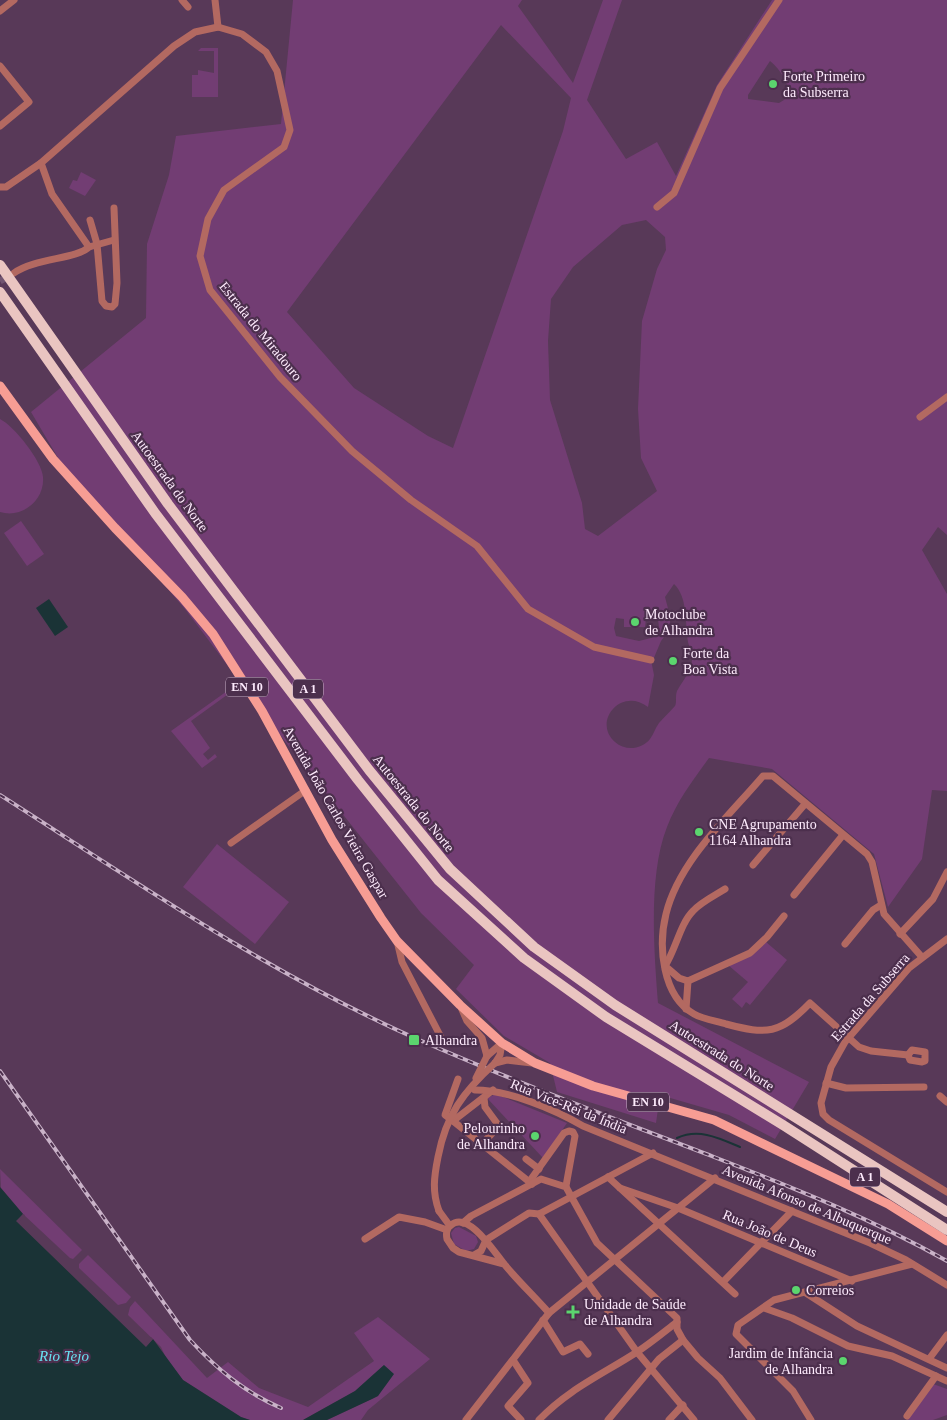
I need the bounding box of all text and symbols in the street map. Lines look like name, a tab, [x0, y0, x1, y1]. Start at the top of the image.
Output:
place label: Forte Primeiro da Subserra	[783, 69, 865, 100]
marker: Forte Primeiro da Subserra	[767, 78, 779, 90]
street label: Estrada do Miradouro	[216, 279, 305, 384]
street label: Autoestrada do Norte	[128, 428, 211, 534]
place label: Motoclube de Alhandra	[645, 607, 714, 638]
marker: Motoclube de Alhandra	[629, 616, 641, 628]
place label: Forte da Boa Vista	[683, 646, 738, 677]
marker: Forte da Boa Vista	[667, 655, 679, 667]
road number: EN 10	[226, 678, 268, 696]
road number: A 1	[293, 680, 323, 699]
street label: Avenida João Carlos Vieira Gaspar	[280, 724, 391, 901]
street label: Autoestrada do Norte	[370, 752, 457, 855]
place label: CNE Agrupamento 1164 Alhandra	[709, 817, 817, 848]
marker: CNE Agrupamento 1164 Alhandra	[693, 826, 705, 838]
street label: Estrada da Subserra	[828, 950, 913, 1044]
street label: Autoestrada do Norte	[667, 1017, 777, 1094]
marker: Alhandra	[407, 1033, 421, 1047]
place label: Alhandra	[425, 1033, 478, 1048]
street label: Rua Vice-Rei da Índia	[508, 1075, 630, 1137]
road number: EN 10	[627, 1092, 669, 1112]
place label: Pelourinho de Alhandra	[457, 1121, 526, 1152]
marker: Pelourinho de Alhandra	[529, 1130, 541, 1142]
street label: Avenida Afonso de Albuquerque	[720, 1162, 894, 1247]
road number: A 1	[850, 1168, 880, 1186]
street label: Rua João de Deus	[721, 1207, 819, 1260]
place label: Correios	[806, 1283, 854, 1298]
marker: Correios	[790, 1284, 802, 1296]
place label: Unidade de Saúde de Alhandra	[584, 1297, 686, 1328]
marker: Unidade de Saúde de Alhandra	[566, 1305, 580, 1319]
place label: Jardim de Infância de Alhandra	[729, 1346, 834, 1377]
water label: Rio Tejo	[38, 1348, 89, 1364]
marker: Jardim de Infância de Alhandra	[837, 1355, 849, 1367]

